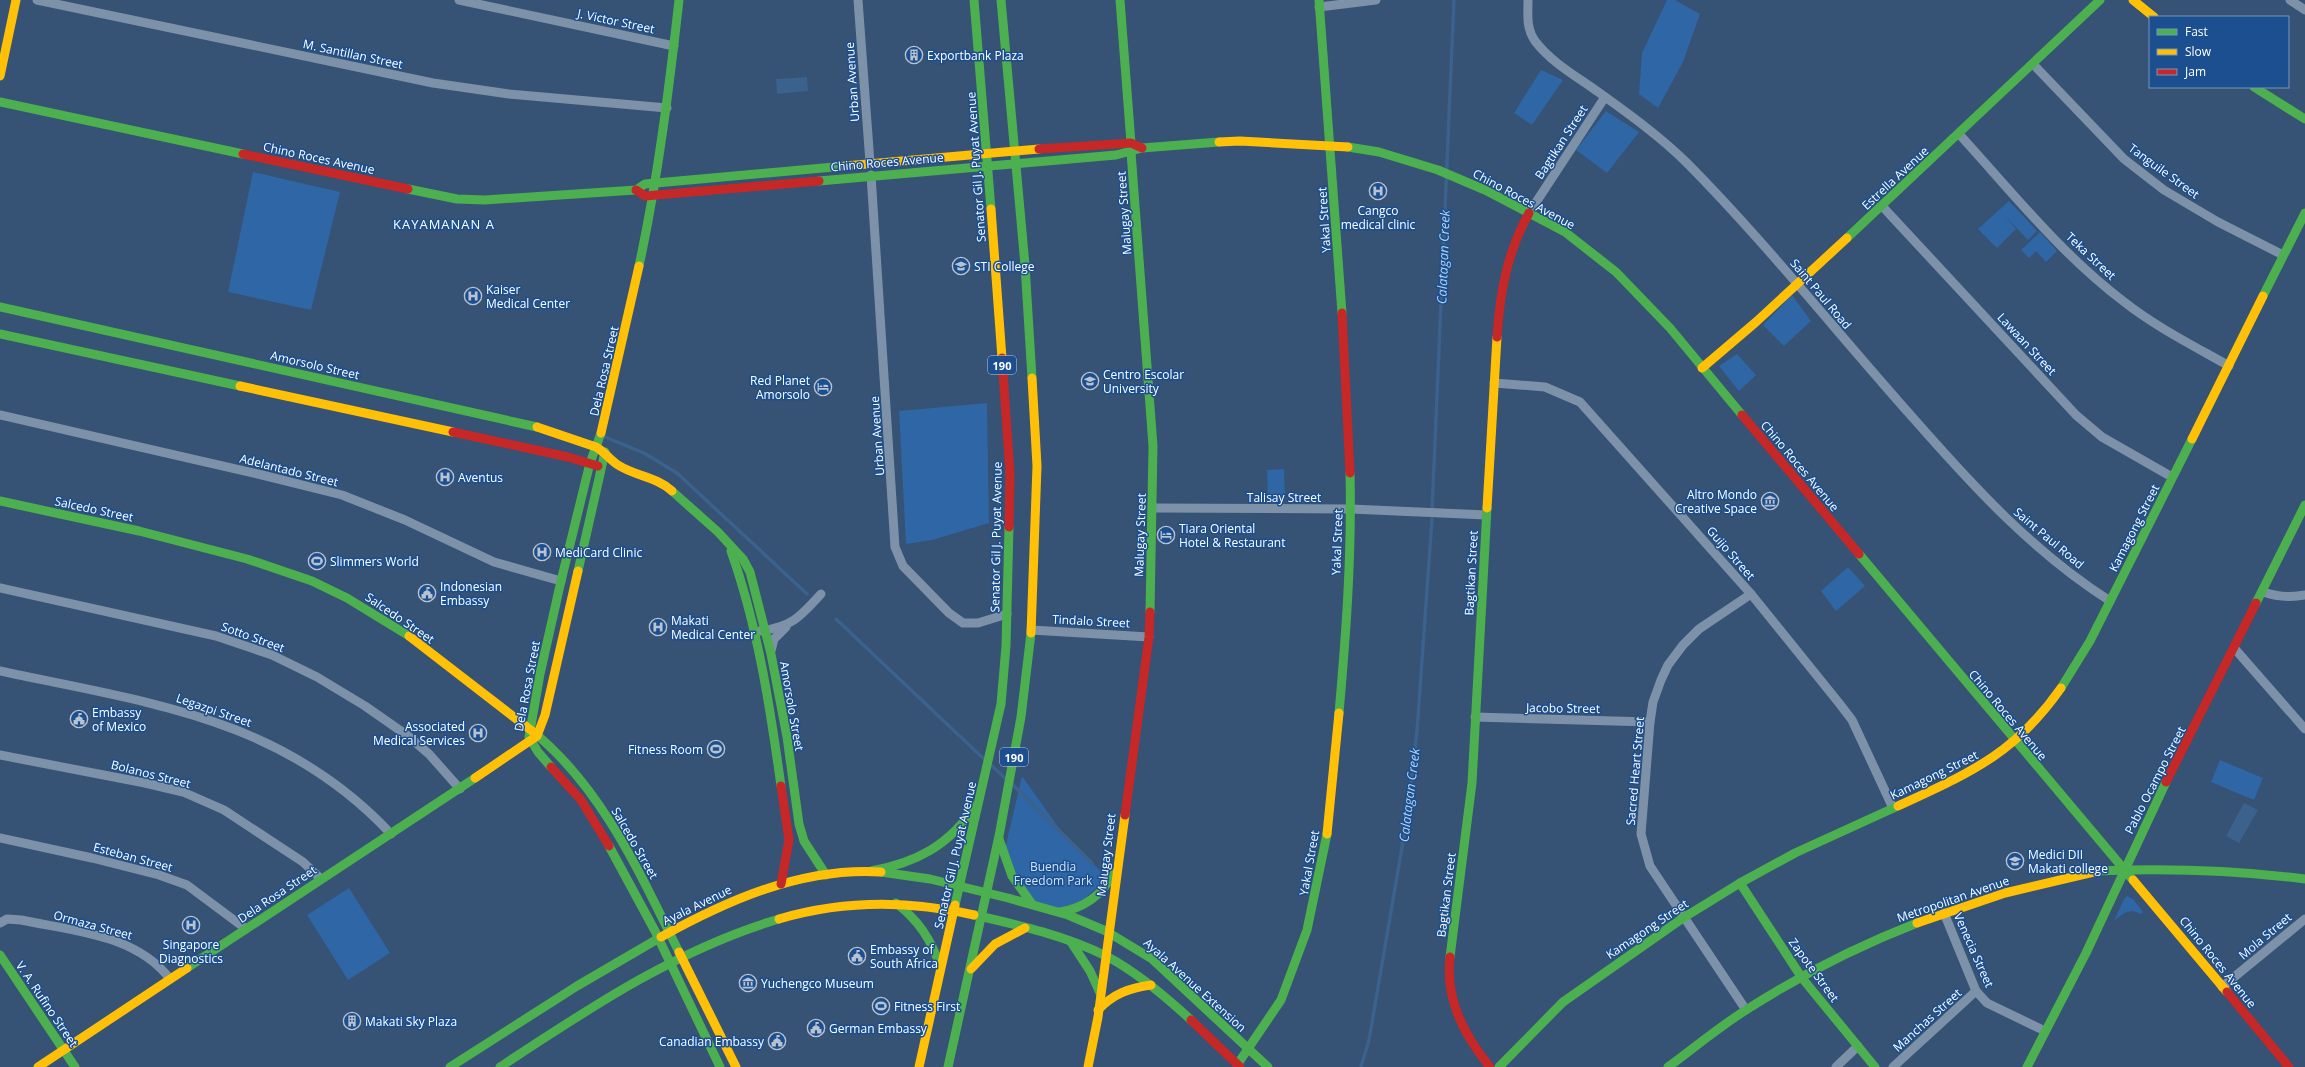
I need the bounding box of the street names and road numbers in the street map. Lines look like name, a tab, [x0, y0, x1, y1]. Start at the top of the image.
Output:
street label: J. Victor Street	[575, 4, 656, 37]
street label: M. Santillan Street	[301, 35, 405, 73]
street label: Urban Avenue	[841, 41, 863, 122]
street label: Senator Gil J. Puyat Avenue	[962, 91, 990, 243]
street label: Bagtikan Street	[1531, 102, 1591, 182]
street label: Chino Roces Avenue	[262, 138, 376, 178]
street label: Tanguile Street	[2125, 139, 2203, 203]
street label: Estrella Avenue	[1858, 142, 1932, 214]
street label: Chino Roces Avenue	[830, 149, 944, 175]
street label: Chino Roces Avenue	[1470, 165, 1578, 233]
street label: Malugay Street	[1113, 171, 1135, 255]
street label: Yakal Street	[1313, 186, 1335, 254]
street label: Teka Street	[2062, 228, 2120, 284]
street label: Saint Paul Road	[1787, 255, 1855, 333]
street label: Lawaan Street	[1994, 309, 2060, 379]
street label: Dela Rosa Street	[585, 324, 623, 418]
street label: Amorsolo Street	[269, 347, 361, 383]
road number: 190	[988, 356, 1016, 374]
street label: Urban Avenue	[866, 395, 888, 476]
street label: Chino Roces Avenue	[1757, 417, 1843, 515]
street label: Adelantado Street	[238, 450, 340, 490]
street label: Senator Gil J. Puyat Avenue	[986, 461, 1006, 612]
street label: Kamagong Street	[2105, 481, 2163, 575]
street label: Talisay Street	[1247, 489, 1321, 506]
street label: Salcedo Street	[53, 492, 135, 526]
street label: Malugay Street	[1130, 493, 1150, 577]
street label: Saint Paul Road	[2010, 504, 2088, 572]
street label: Yakal Street	[1327, 509, 1347, 575]
street label: Guijo Street	[1703, 523, 1759, 583]
street label: Bagtikan Street	[1460, 530, 1482, 616]
street label: Salcedo Street	[362, 589, 438, 647]
street label: Tindalo Street	[1052, 610, 1130, 632]
street label: Sotto Street	[219, 618, 287, 656]
street label: Dela Rosa Street	[510, 639, 544, 733]
street label: Amorsolo Street	[776, 660, 808, 752]
street label: Chino Roces Avenue	[1965, 666, 2051, 764]
street label: Legazpi Street	[174, 689, 254, 731]
street label: Jacobo Street	[1525, 699, 1600, 717]
street label: Sacred Heart Street	[1622, 716, 1648, 826]
street label: Pablo Ocampo Street	[2120, 723, 2190, 837]
street label: Kamagong Street	[1887, 746, 1981, 804]
road number: 190	[1000, 748, 1028, 766]
street label: Bolanos Street	[109, 756, 193, 792]
street label: Senator Gil J. Puyat Avenue	[930, 779, 980, 930]
street label: Salcedo Street	[608, 804, 662, 882]
street label: Malugay Street	[1092, 812, 1120, 898]
street label: Yakal Street	[1295, 829, 1323, 897]
street label: Esteban Street	[91, 838, 175, 876]
street label: Bagtikan Street	[1432, 852, 1460, 938]
street label: Dela Rosa Street	[234, 861, 320, 927]
street label: Metropolitan Avenue	[1895, 872, 2012, 926]
street label: Ayala Avenue	[660, 881, 735, 929]
street label: Kamagong Street	[1602, 895, 1692, 963]
street label: Ormaza Street	[52, 906, 134, 944]
street label: Mola Street	[2235, 909, 2295, 963]
street label: Venecia Street	[1950, 910, 1998, 990]
street label: Chino Roces Avenue	[2176, 913, 2260, 1012]
street label: Ayala Avenue Extension	[1140, 934, 1250, 1036]
street label: Zapote Street	[1785, 934, 1843, 1006]
street label: V. A. Rufino Street	[12, 958, 82, 1050]
street label: Manchas Street	[1889, 985, 1965, 1055]

